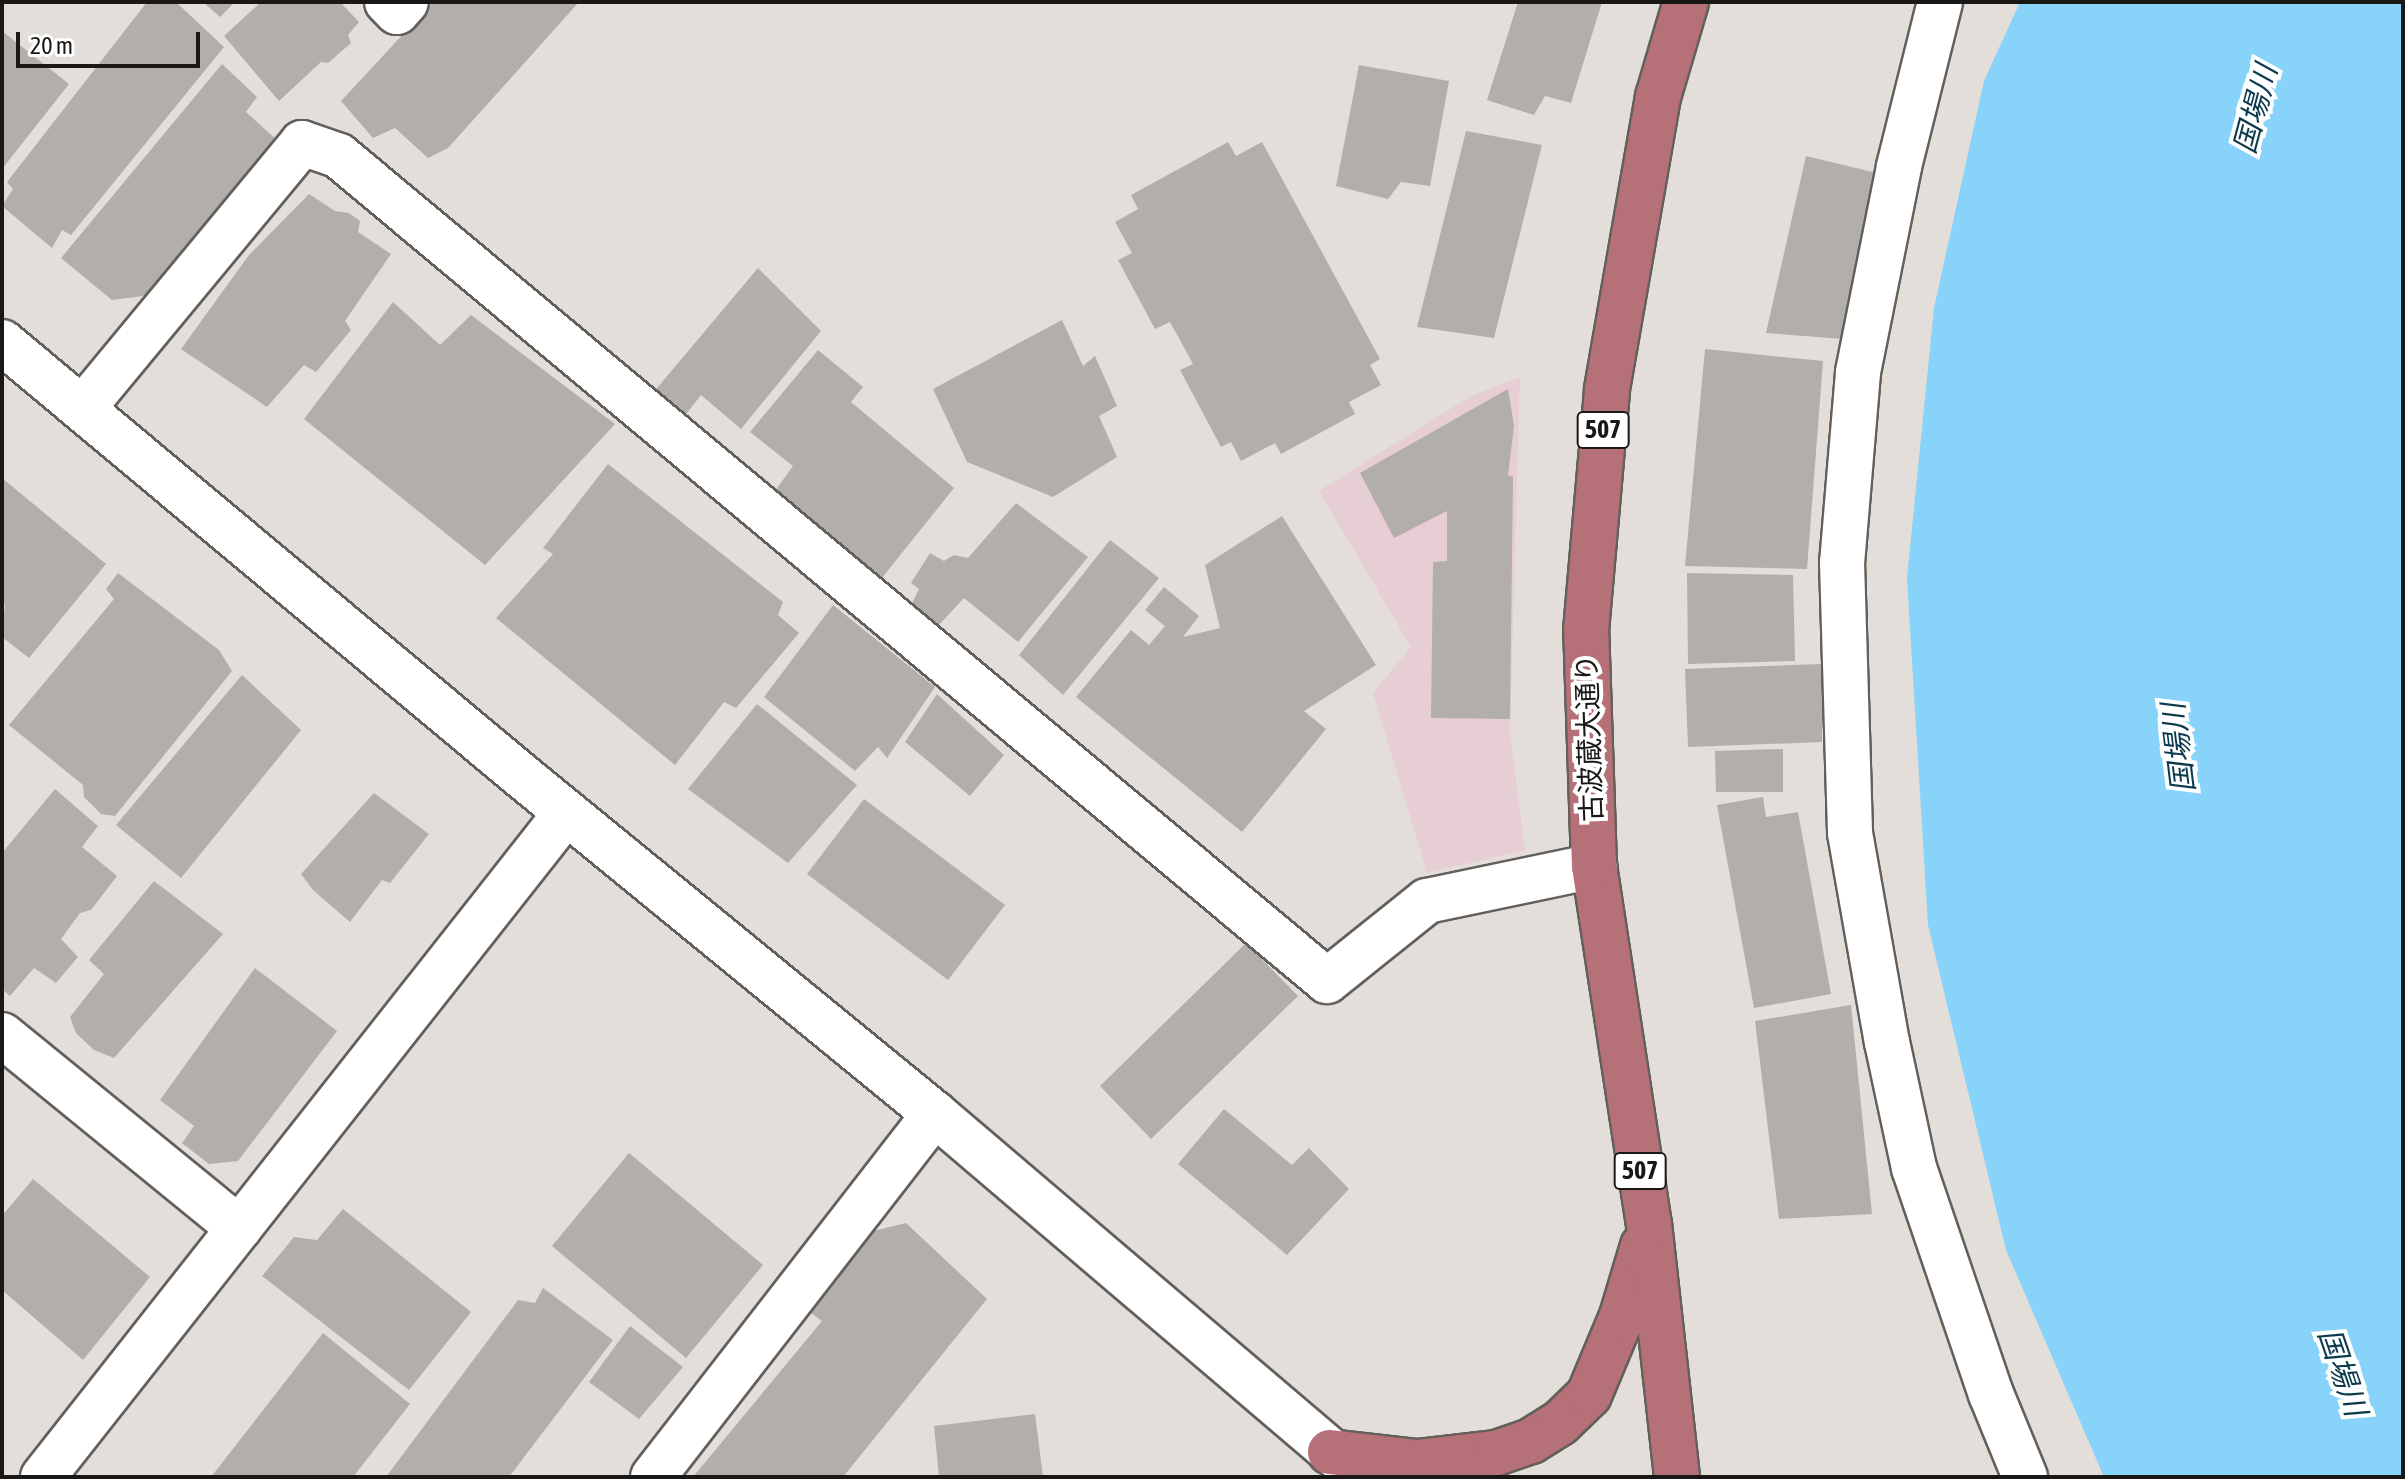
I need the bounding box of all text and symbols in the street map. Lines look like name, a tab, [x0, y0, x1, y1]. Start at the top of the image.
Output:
scale bar	[20, 16, 204, 66]
text: 20 m	[30, 32, 73, 59]
water label: 国場川	[2226, 61, 2284, 157]
road number: 507	[1575, 408, 1631, 452]
street label: 古波蔵大通り	[1569, 653, 1609, 823]
water label: 国場川	[2155, 701, 2201, 795]
road number: 507	[1612, 1149, 1668, 1193]
water label: 国場川	[2311, 1324, 2375, 1420]

